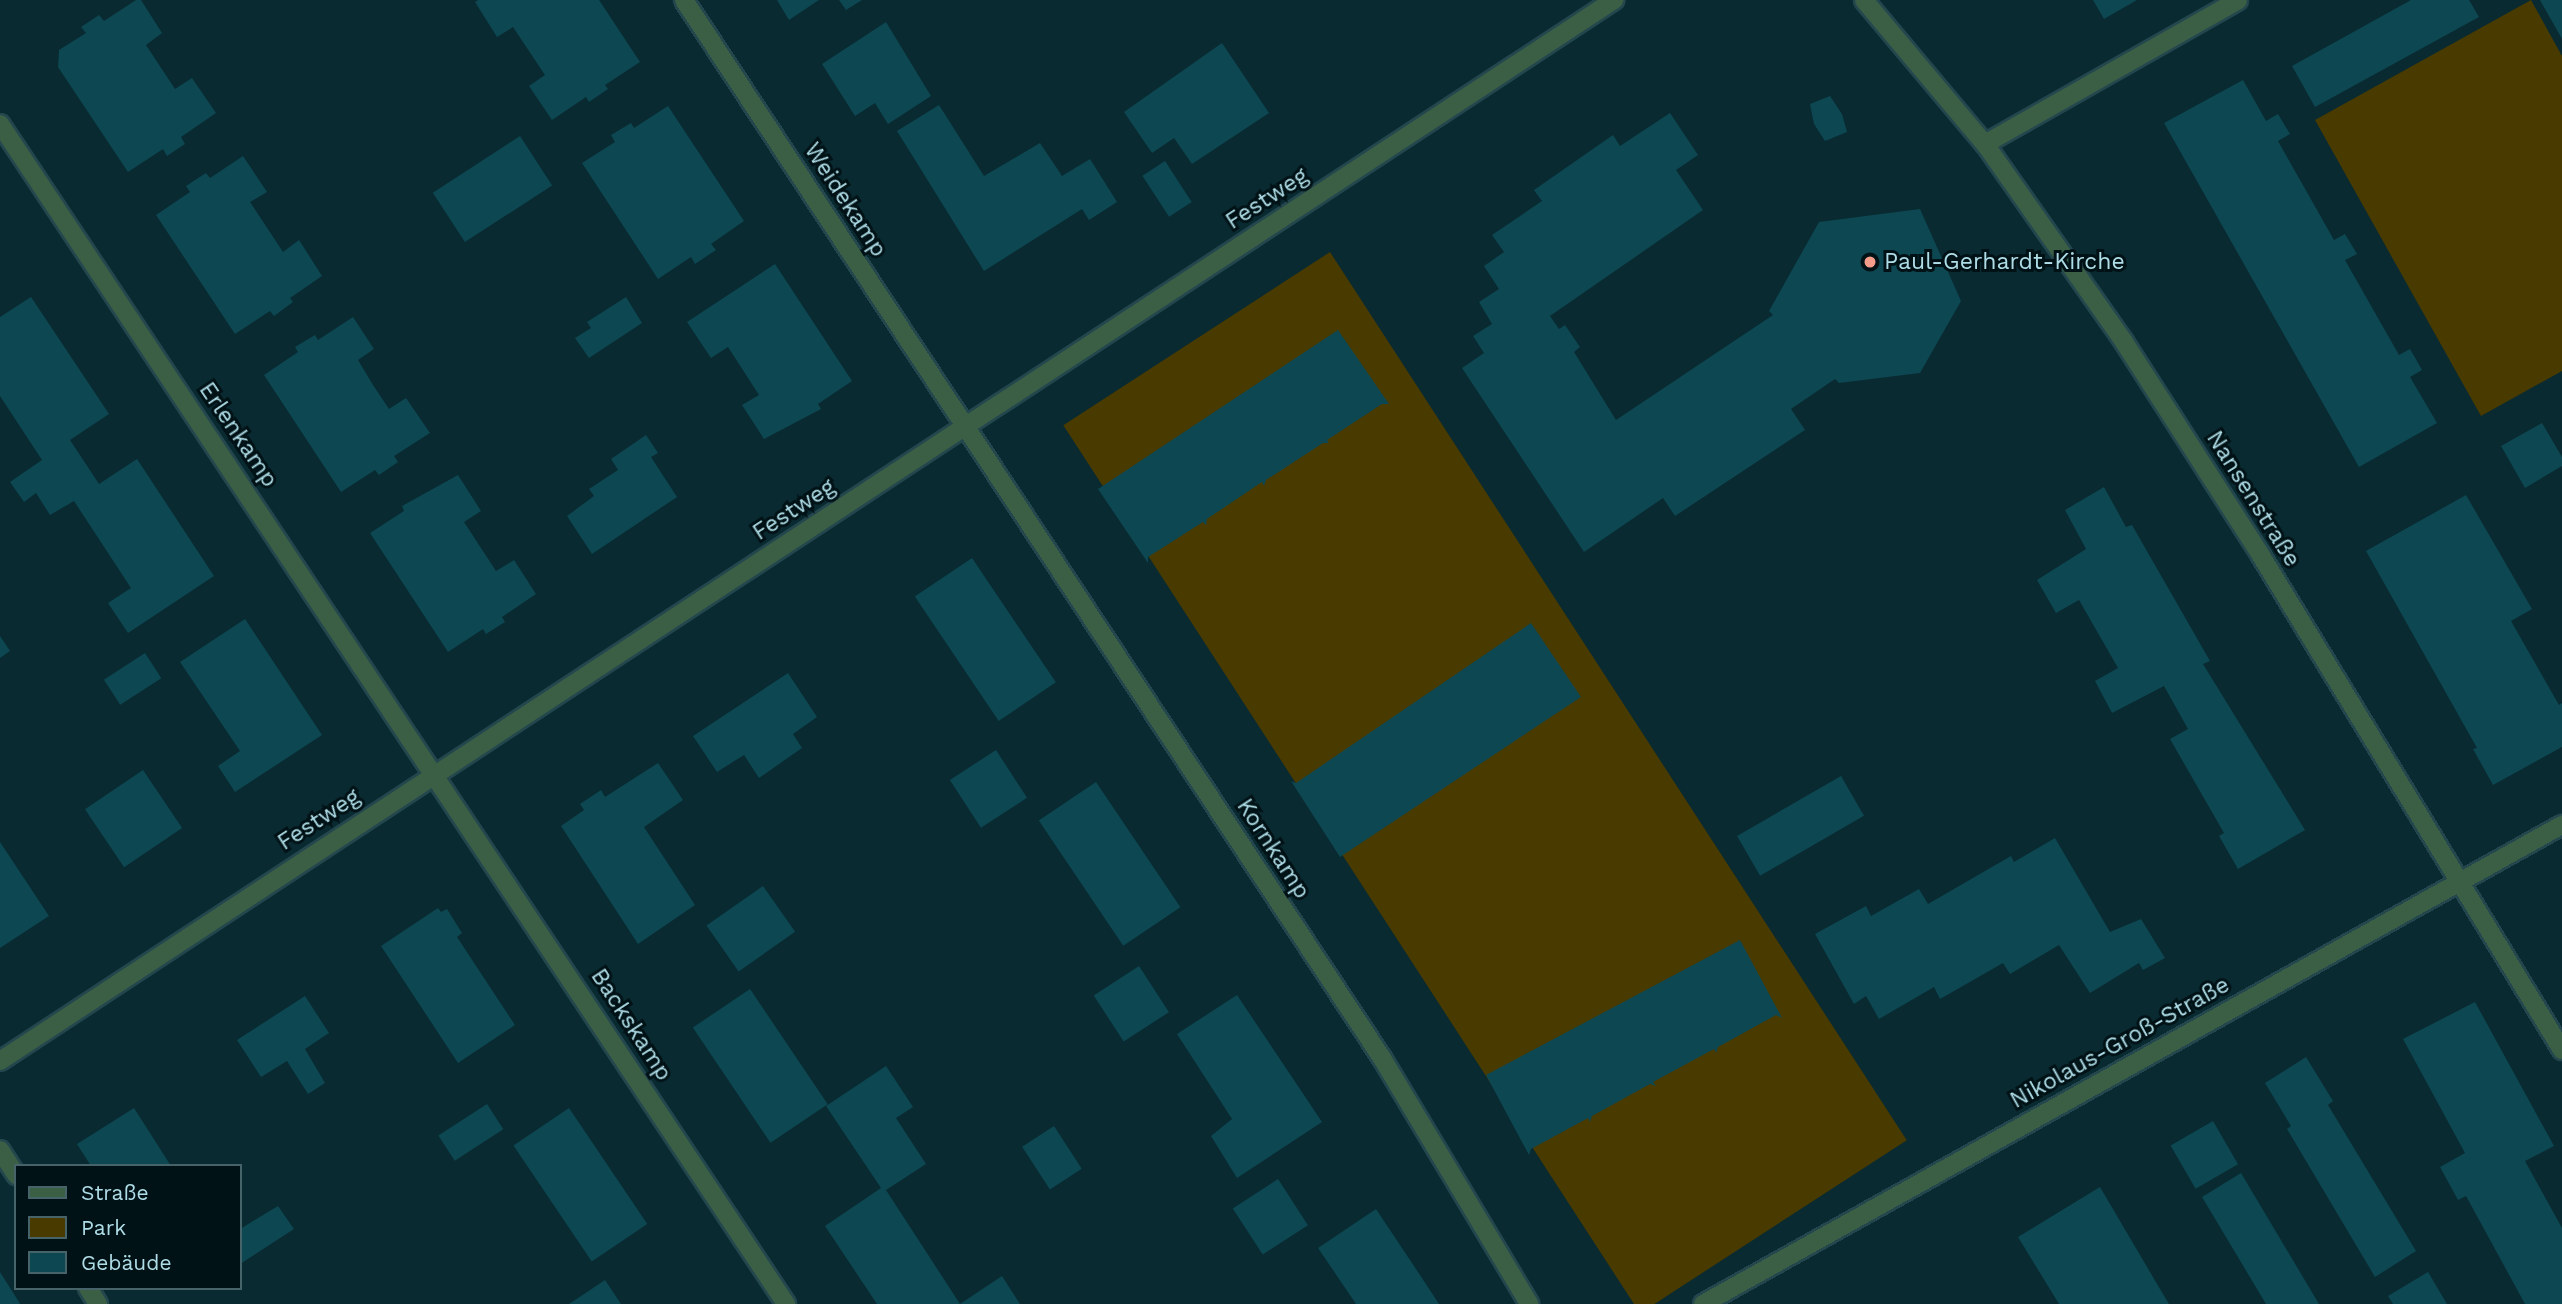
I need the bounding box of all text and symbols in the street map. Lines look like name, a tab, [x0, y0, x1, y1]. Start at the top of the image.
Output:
street label: Weidekamp	[798, 138, 892, 262]
street label: Festweg	[1221, 162, 1313, 236]
place label: Paul-Gerhardt-Kirche	[1884, 248, 2125, 276]
marker: Paul-Gerhardt-Kirche	[1862, 254, 1878, 270]
street label: Erlenkamp	[193, 377, 283, 493]
street label: Nansenstraße	[2200, 426, 2306, 572]
street label: Festweg	[748, 473, 840, 547]
street label: Festweg	[273, 783, 365, 857]
street label: Kornkamp	[1230, 794, 1316, 904]
street label: Backskamp	[585, 964, 677, 1086]
street label: Nikolaus-Groß-Straße	[2006, 971, 2234, 1115]
legend	[14, 1164, 242, 1290]
text: Straße	[81, 1180, 149, 1205]
text: Park	[81, 1215, 126, 1240]
text: Gebäude	[81, 1250, 172, 1275]

